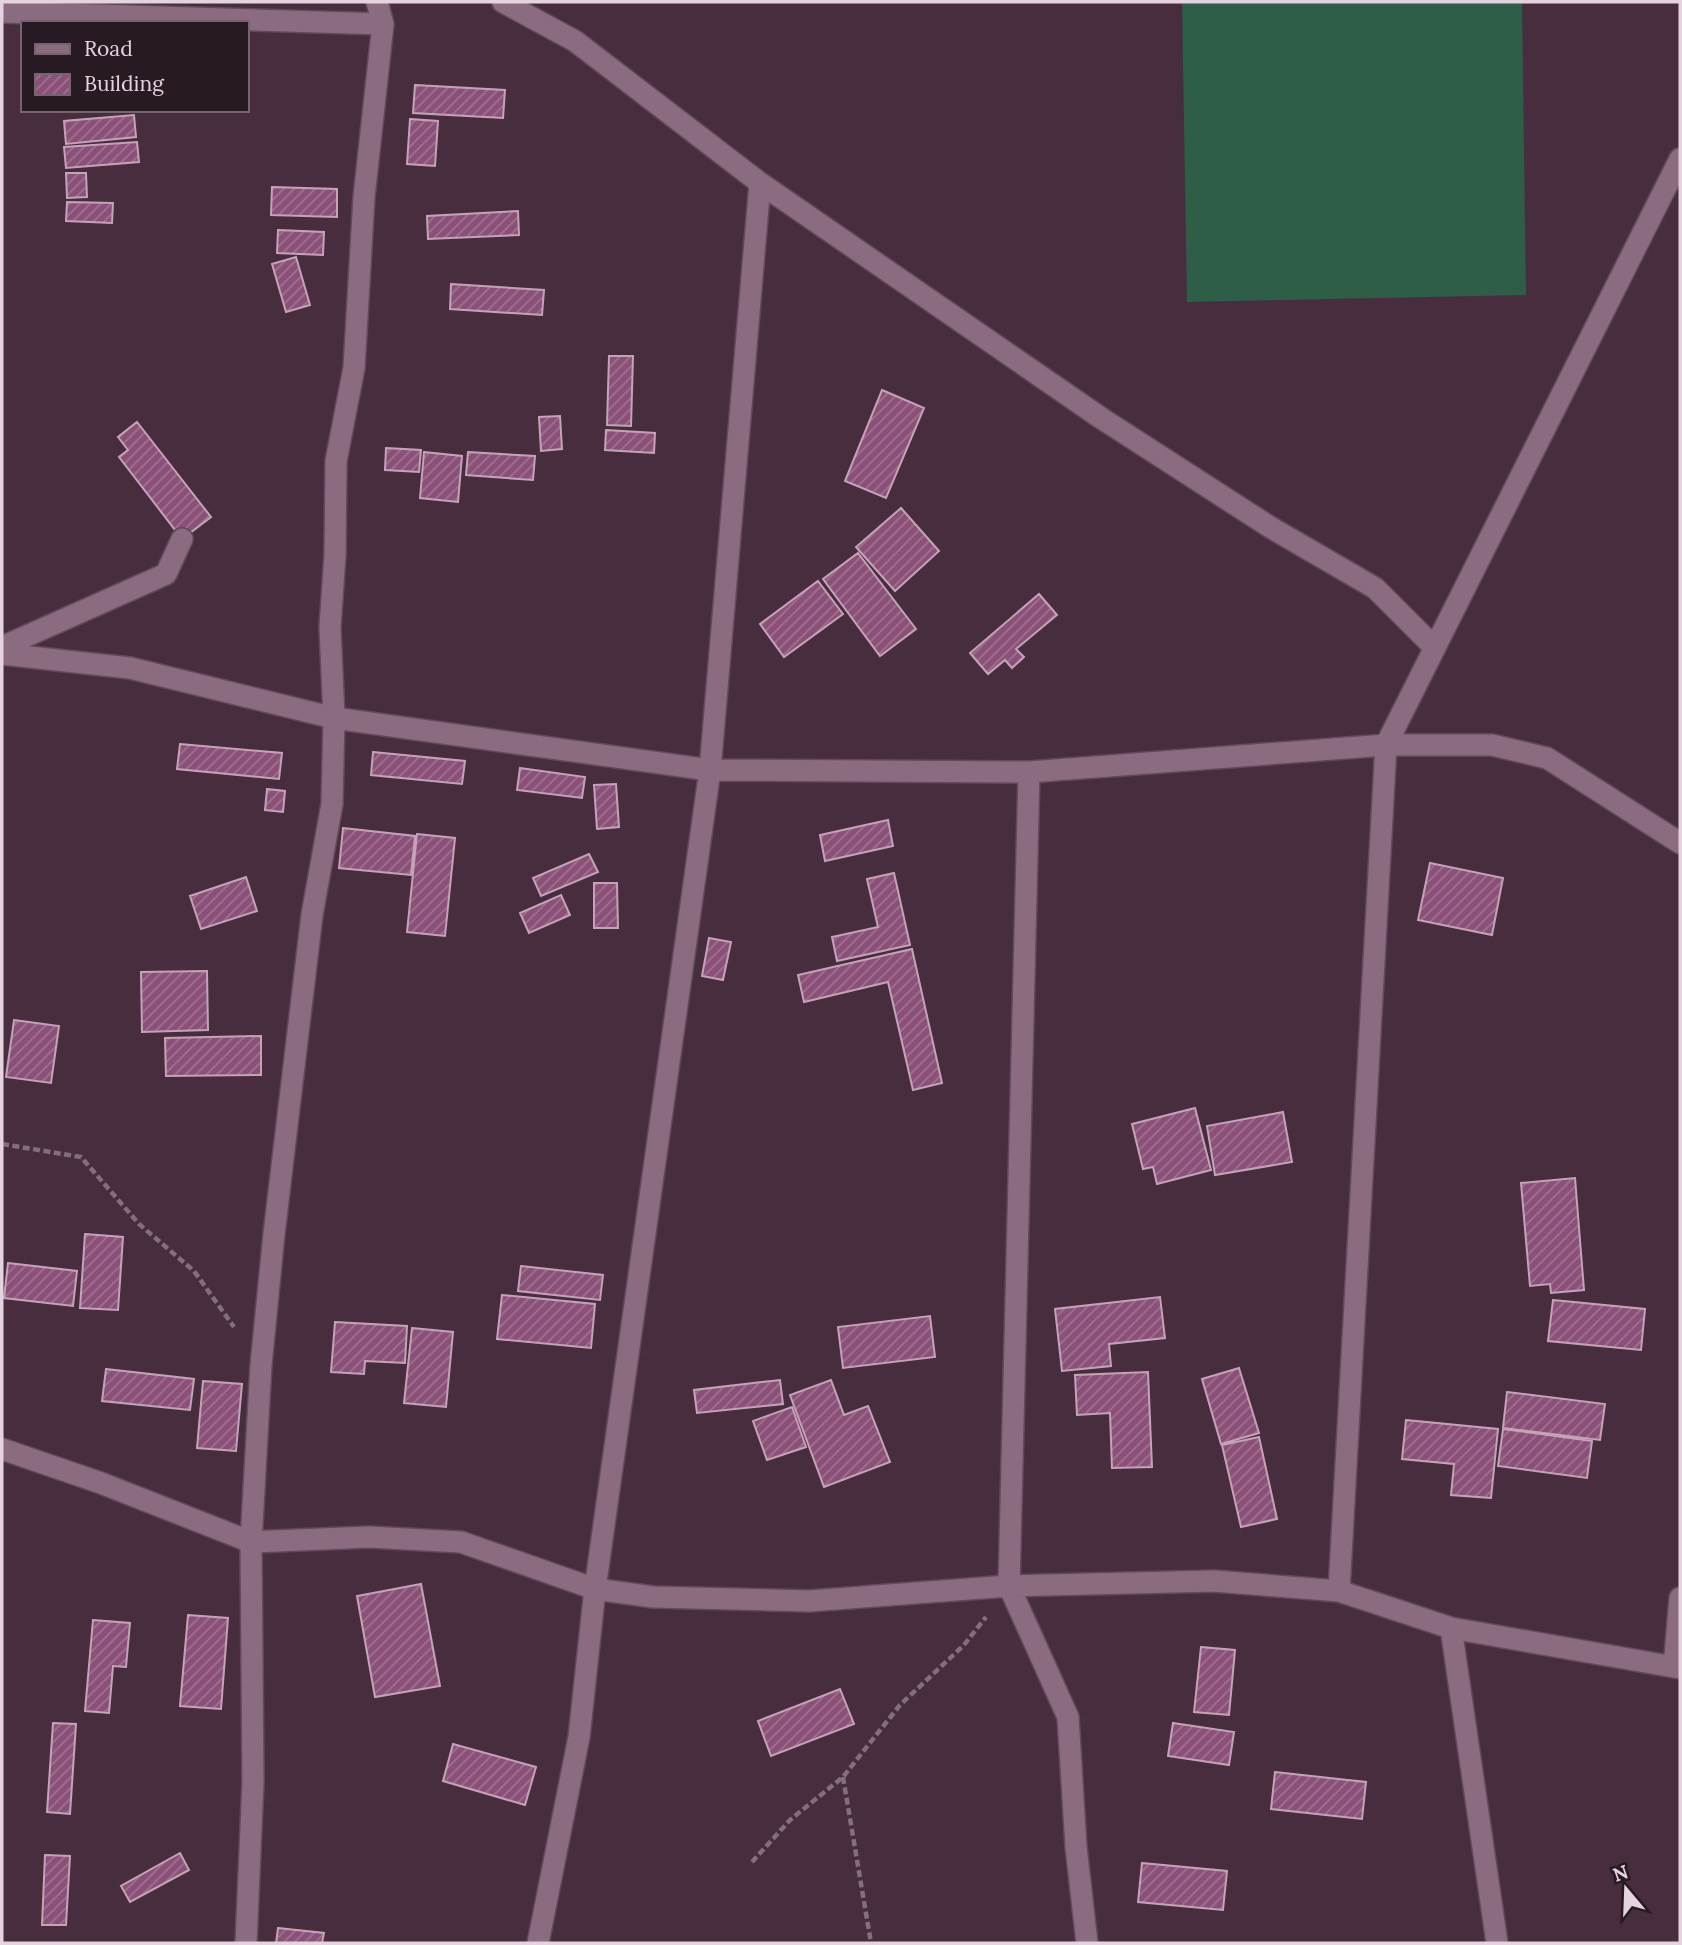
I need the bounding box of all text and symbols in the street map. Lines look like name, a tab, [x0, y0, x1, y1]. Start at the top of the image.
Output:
legend	[21, 21, 248, 112]
text: Road	[84, 35, 133, 62]
text: Building	[84, 70, 164, 97]
north arrow	[1591, 1854, 1661, 1924]
text: N	[1610, 1859, 1632, 1887]

